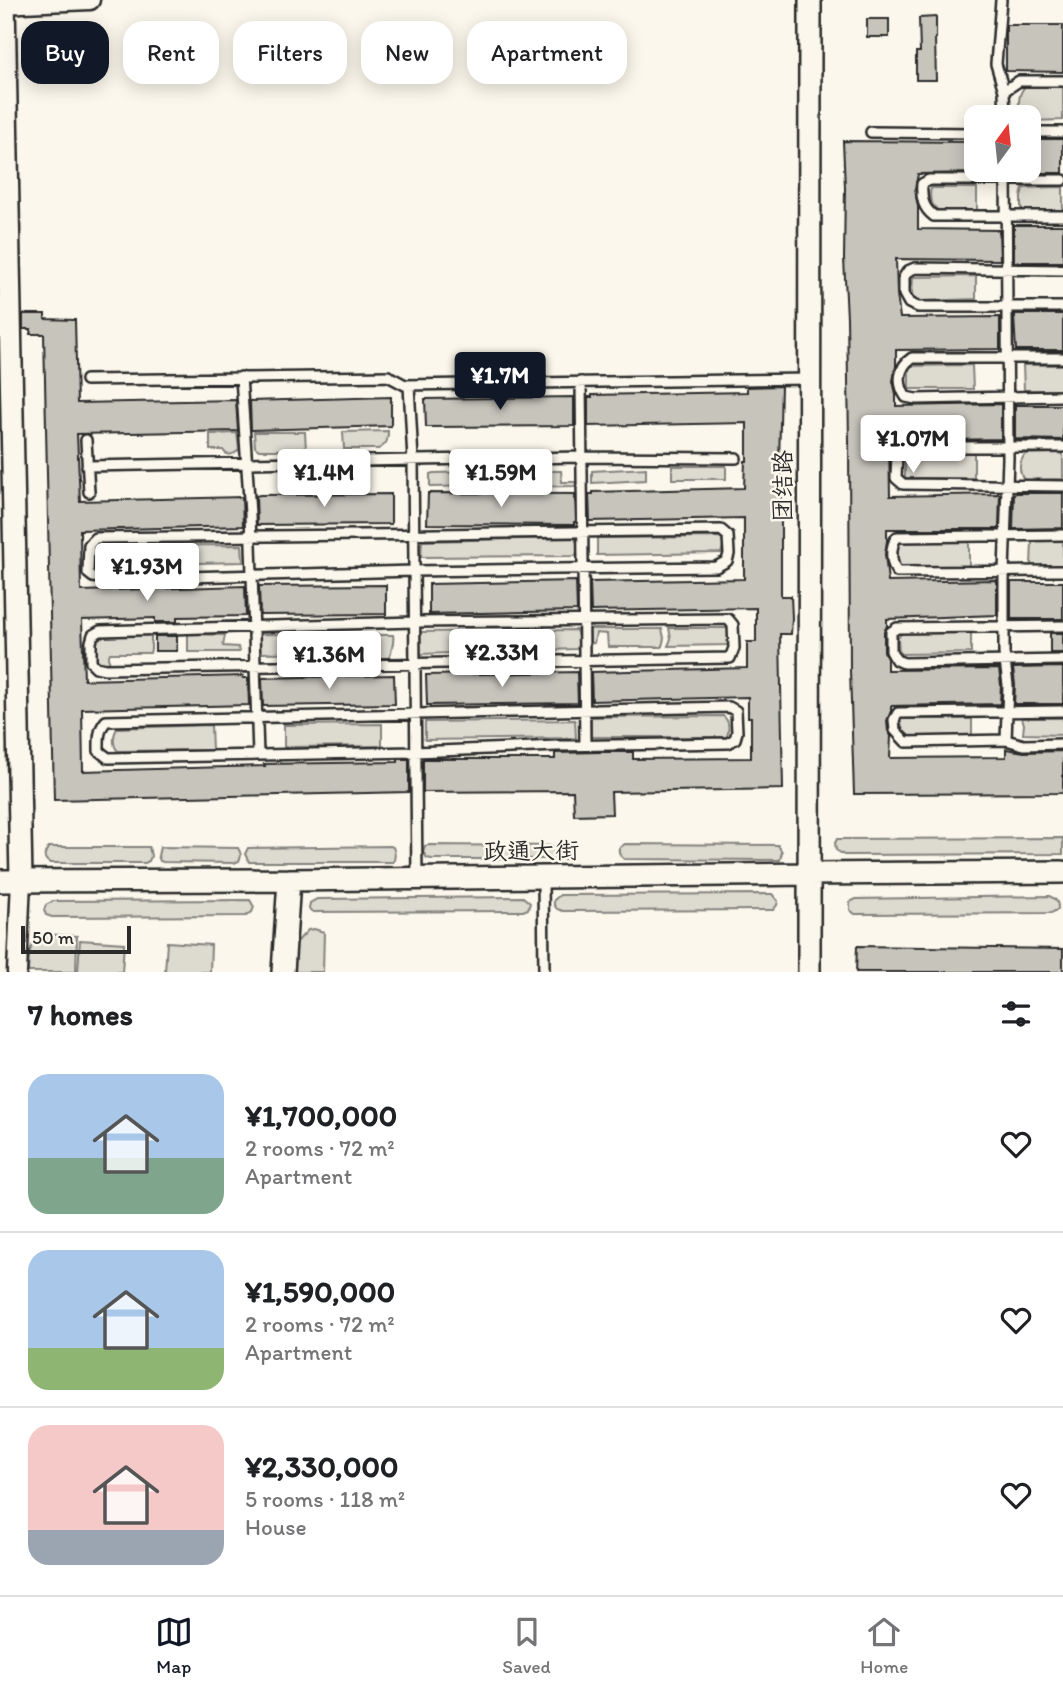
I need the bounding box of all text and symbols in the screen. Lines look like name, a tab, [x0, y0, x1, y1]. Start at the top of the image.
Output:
chip: Buy	[21, 21, 109, 84]
chip: Rent	[123, 21, 219, 84]
chip: Filters	[233, 21, 347, 84]
chip: New	[361, 21, 453, 84]
chip: Apartment	[467, 21, 627, 84]
north arrow	[964, 105, 1041, 182]
map controls	[964, 105, 1041, 182]
pin: ¥1.7M	[451, 352, 549, 412]
text: ¥1.7M	[471, 361, 529, 389]
pin: ¥1.07M	[856, 416, 970, 475]
text: ¥1.07M	[877, 424, 949, 452]
pin: ¥1.4M	[275, 449, 373, 509]
pin: ¥1.59M	[444, 449, 558, 509]
street label: 团结路	[768, 450, 797, 522]
text: ¥1.4M	[293, 458, 355, 486]
text: ¥1.59M	[465, 458, 537, 486]
pin: ¥1.93M	[90, 544, 204, 603]
text: ¥1.93M	[111, 552, 183, 580]
pin: ¥2.33M	[445, 630, 559, 689]
pin: ¥1.36M	[272, 632, 386, 691]
text: ¥2.33M	[465, 638, 539, 666]
text: ¥1.36M	[293, 640, 365, 668]
street label: 政通大街	[483, 835, 579, 866]
scale bar	[21, 923, 131, 955]
text: 50 m	[32, 926, 74, 949]
icon: filters	[997, 995, 1035, 1033]
text: 7 homes	[28, 996, 133, 1033]
text: ¥1,700,000	[245, 1097, 397, 1134]
icon: home	[84, 1102, 168, 1186]
icon: heart	[997, 1125, 1035, 1163]
text: 2 rooms · 72 m²	[245, 1134, 395, 1162]
text: Apartment	[245, 1162, 352, 1190]
text: ¥1,590,000	[245, 1273, 395, 1310]
icon: home	[84, 1278, 168, 1362]
icon: heart	[997, 1301, 1035, 1339]
text: 2 rooms · 72 m²	[245, 1310, 395, 1338]
text: Apartment	[245, 1338, 352, 1366]
text: ¥2,330,000	[245, 1448, 398, 1485]
icon: home	[84, 1453, 168, 1537]
icon: heart	[997, 1476, 1035, 1514]
text: 5 rooms · 118 m²	[245, 1485, 405, 1513]
text: House	[245, 1513, 307, 1541]
tab: Map	[155, 1613, 193, 1678]
tab: Saved	[502, 1613, 551, 1678]
tab: Home	[860, 1613, 908, 1678]

